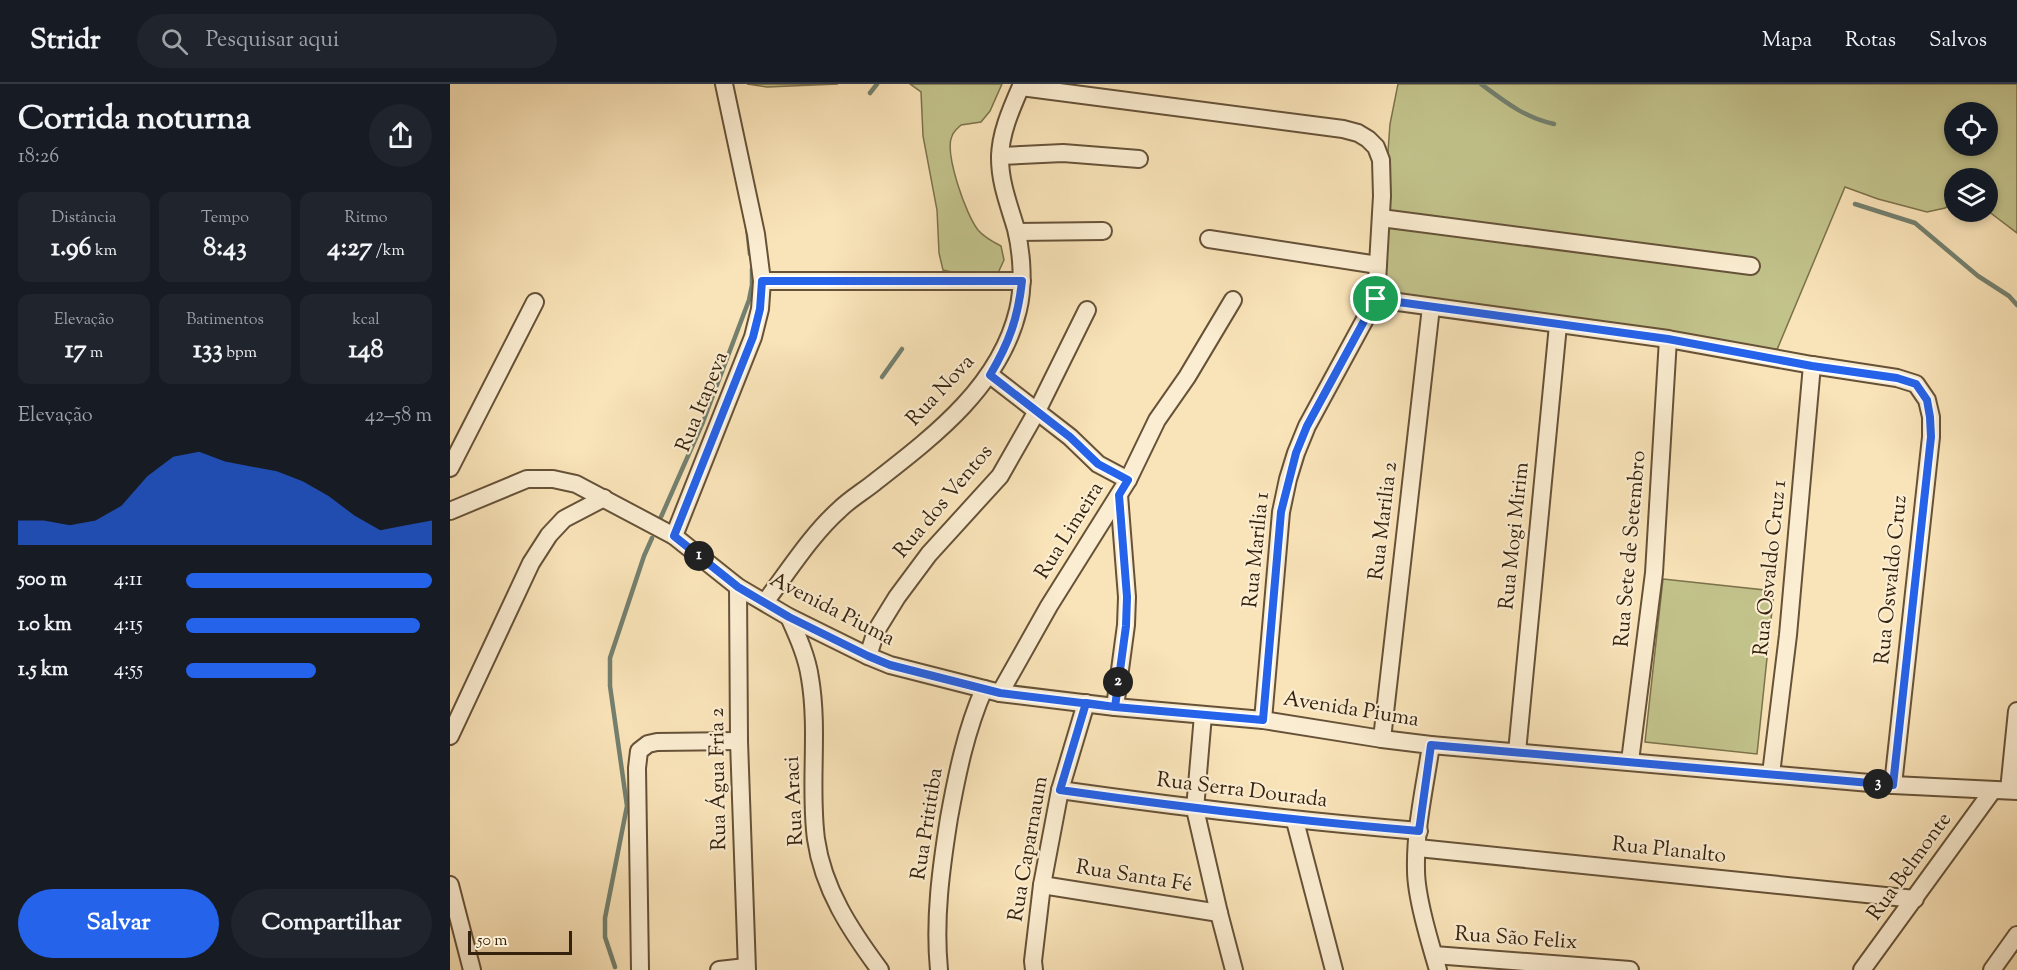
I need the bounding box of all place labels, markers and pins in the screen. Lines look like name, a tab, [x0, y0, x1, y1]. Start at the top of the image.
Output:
pin	[1350, 273, 1401, 324]
pin: 1	[684, 541, 714, 571]
pin: 2	[1103, 667, 1133, 697]
pin: 3	[1863, 769, 1893, 799]

